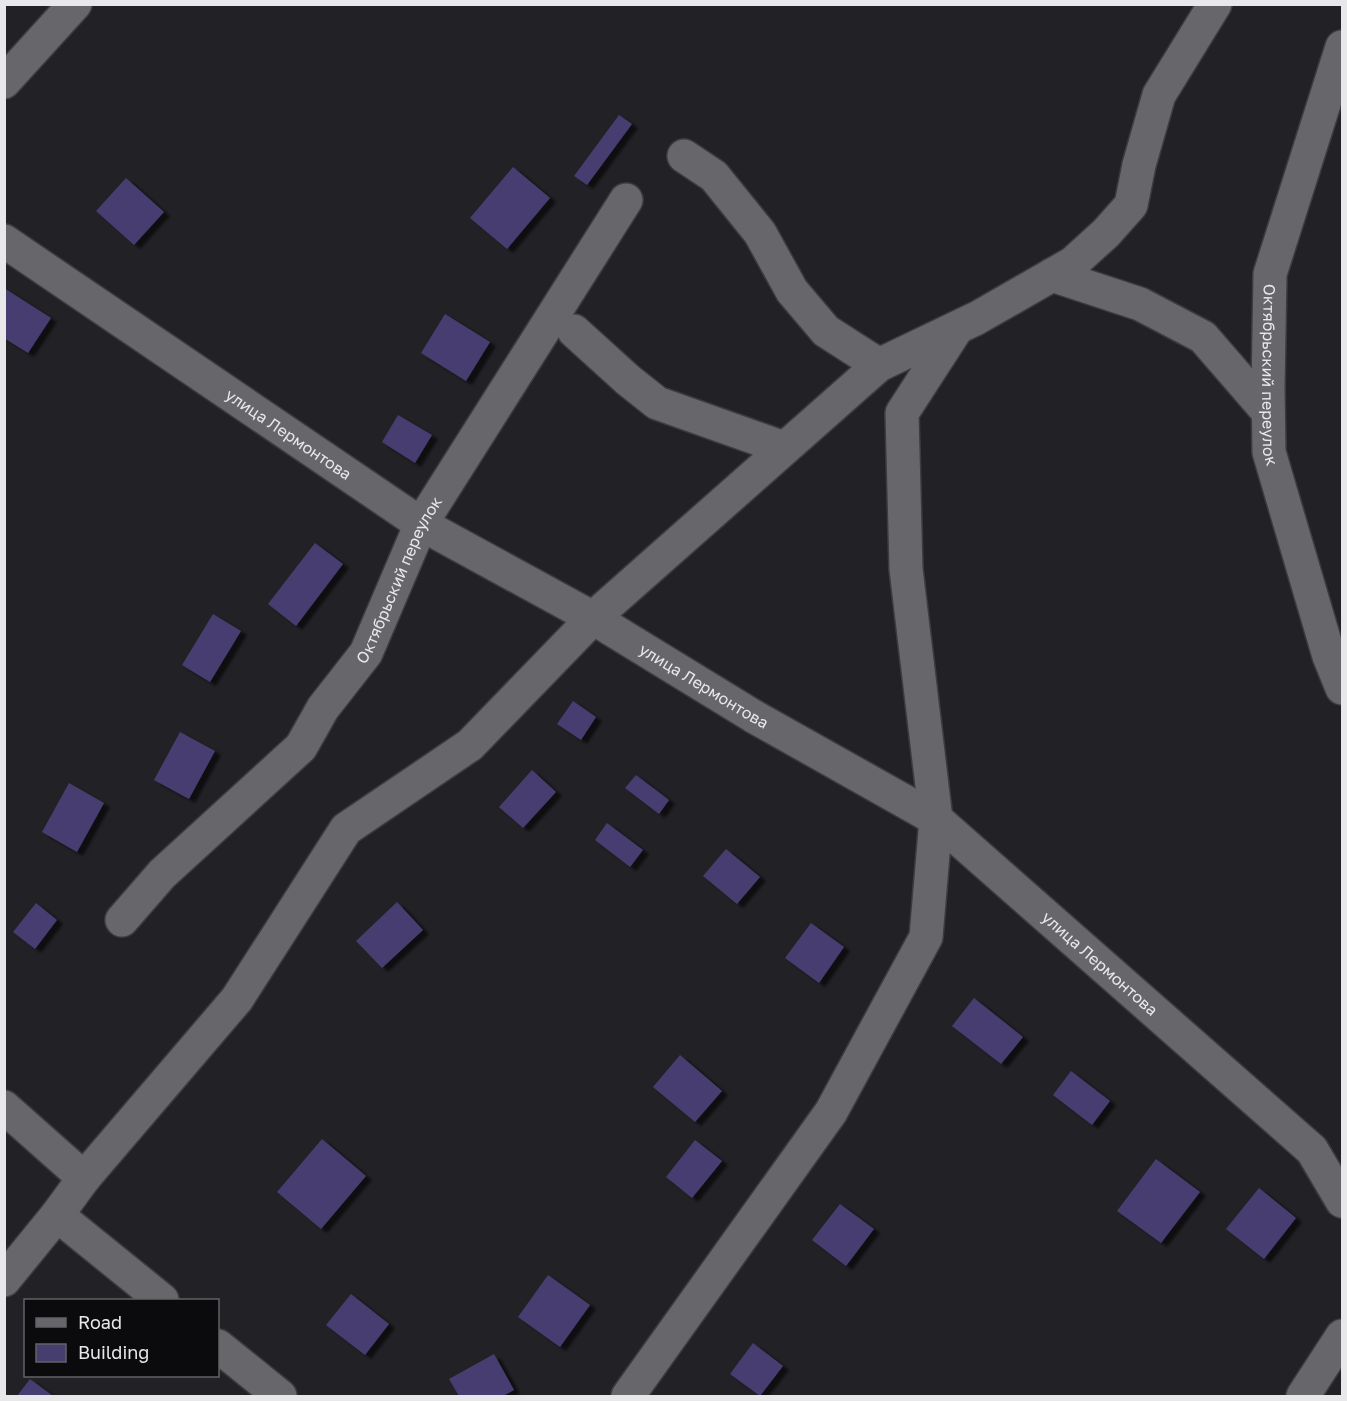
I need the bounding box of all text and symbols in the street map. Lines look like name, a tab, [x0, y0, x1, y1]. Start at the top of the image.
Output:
street label: Октябрьский переулок	[1258, 284, 1282, 468]
street label: улица Лермонтова	[222, 384, 355, 484]
street label: Октябрьский переулок	[352, 493, 446, 668]
street label: улица Лермонтова	[636, 639, 772, 733]
street label: улица Лермонтова	[1038, 907, 1162, 1020]
legend	[24, 1299, 219, 1377]
text: Road	[78, 1311, 122, 1333]
text: Building	[78, 1341, 149, 1363]

